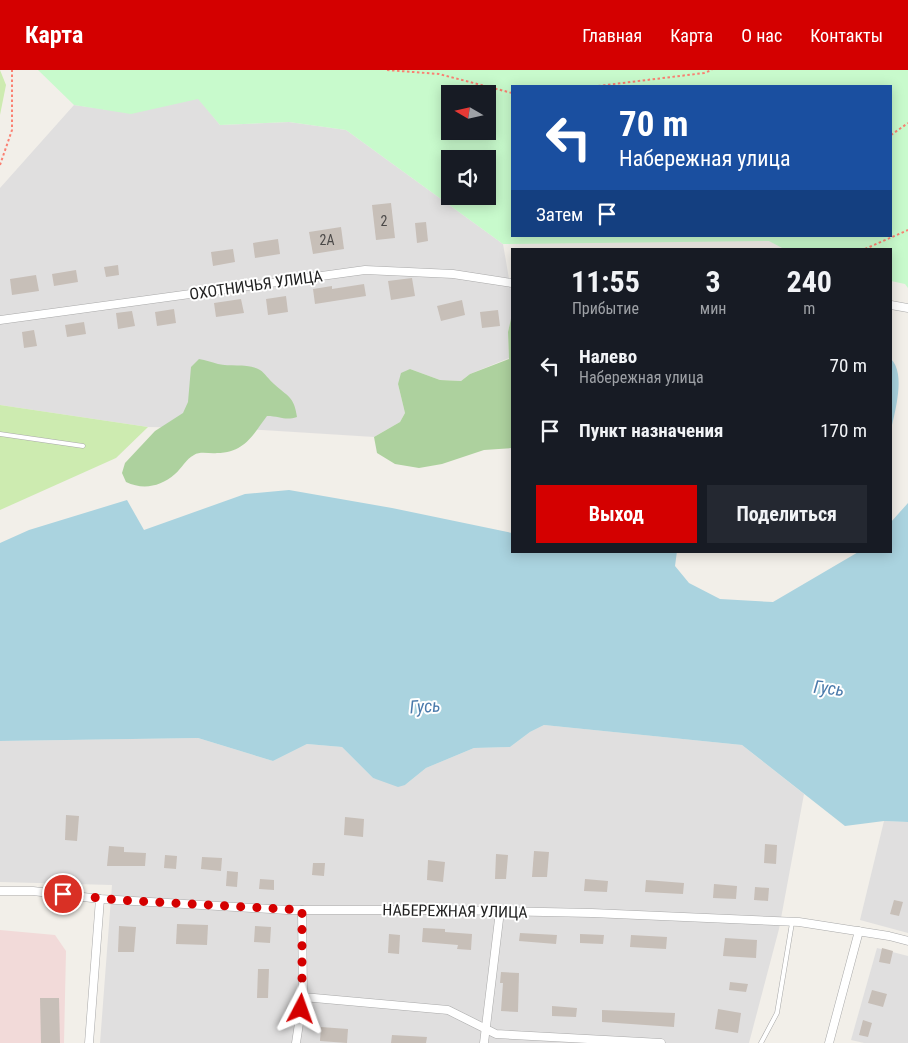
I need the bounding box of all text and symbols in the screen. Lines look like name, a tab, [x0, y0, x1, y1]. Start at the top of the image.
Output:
text: Карта	[25, 21, 83, 49]
text: Главная	[582, 25, 642, 46]
text: Карта	[670, 25, 713, 46]
text: О нас	[741, 25, 782, 46]
text: Контакты	[810, 25, 883, 46]
north arrow	[441, 85, 496, 140]
map controls	[441, 85, 496, 205]
text: 70 m	[619, 104, 688, 145]
icon: left	[536, 105, 601, 170]
text: Набережная улица	[619, 146, 791, 171]
button: sound	[441, 150, 496, 205]
icon: arrive	[593, 200, 621, 228]
text: Затем	[536, 203, 583, 226]
house number: 2	[381, 213, 388, 229]
house number: 2А	[320, 232, 334, 248]
text: 11:55	[571, 264, 640, 299]
text: 3	[706, 264, 721, 299]
text: 240	[786, 264, 832, 299]
street label: ОХОТНИЧЬЯ УЛИЦА	[188, 266, 324, 304]
text: Прибытие	[572, 299, 639, 318]
text: мин	[700, 299, 726, 318]
text: m	[803, 299, 815, 318]
text: Налево	[579, 345, 637, 368]
icon: left	[536, 352, 564, 380]
text: 70 m	[830, 354, 867, 377]
text: Набережная улица	[579, 368, 704, 387]
icon: arrive	[536, 417, 564, 445]
text: Пункт назначения	[579, 419, 723, 442]
text: 170 m	[820, 419, 867, 442]
button: Выход	[536, 485, 697, 543]
button: Поделиться	[707, 485, 867, 543]
water label: Гусь	[813, 676, 845, 700]
water label: Гусь	[409, 694, 441, 718]
pin	[42, 873, 84, 915]
icon: arrive	[49, 880, 77, 908]
street label: НАБЕРЕЖНАЯ УЛИЦА	[382, 900, 528, 922]
position arrow	[274, 982, 326, 1034]

